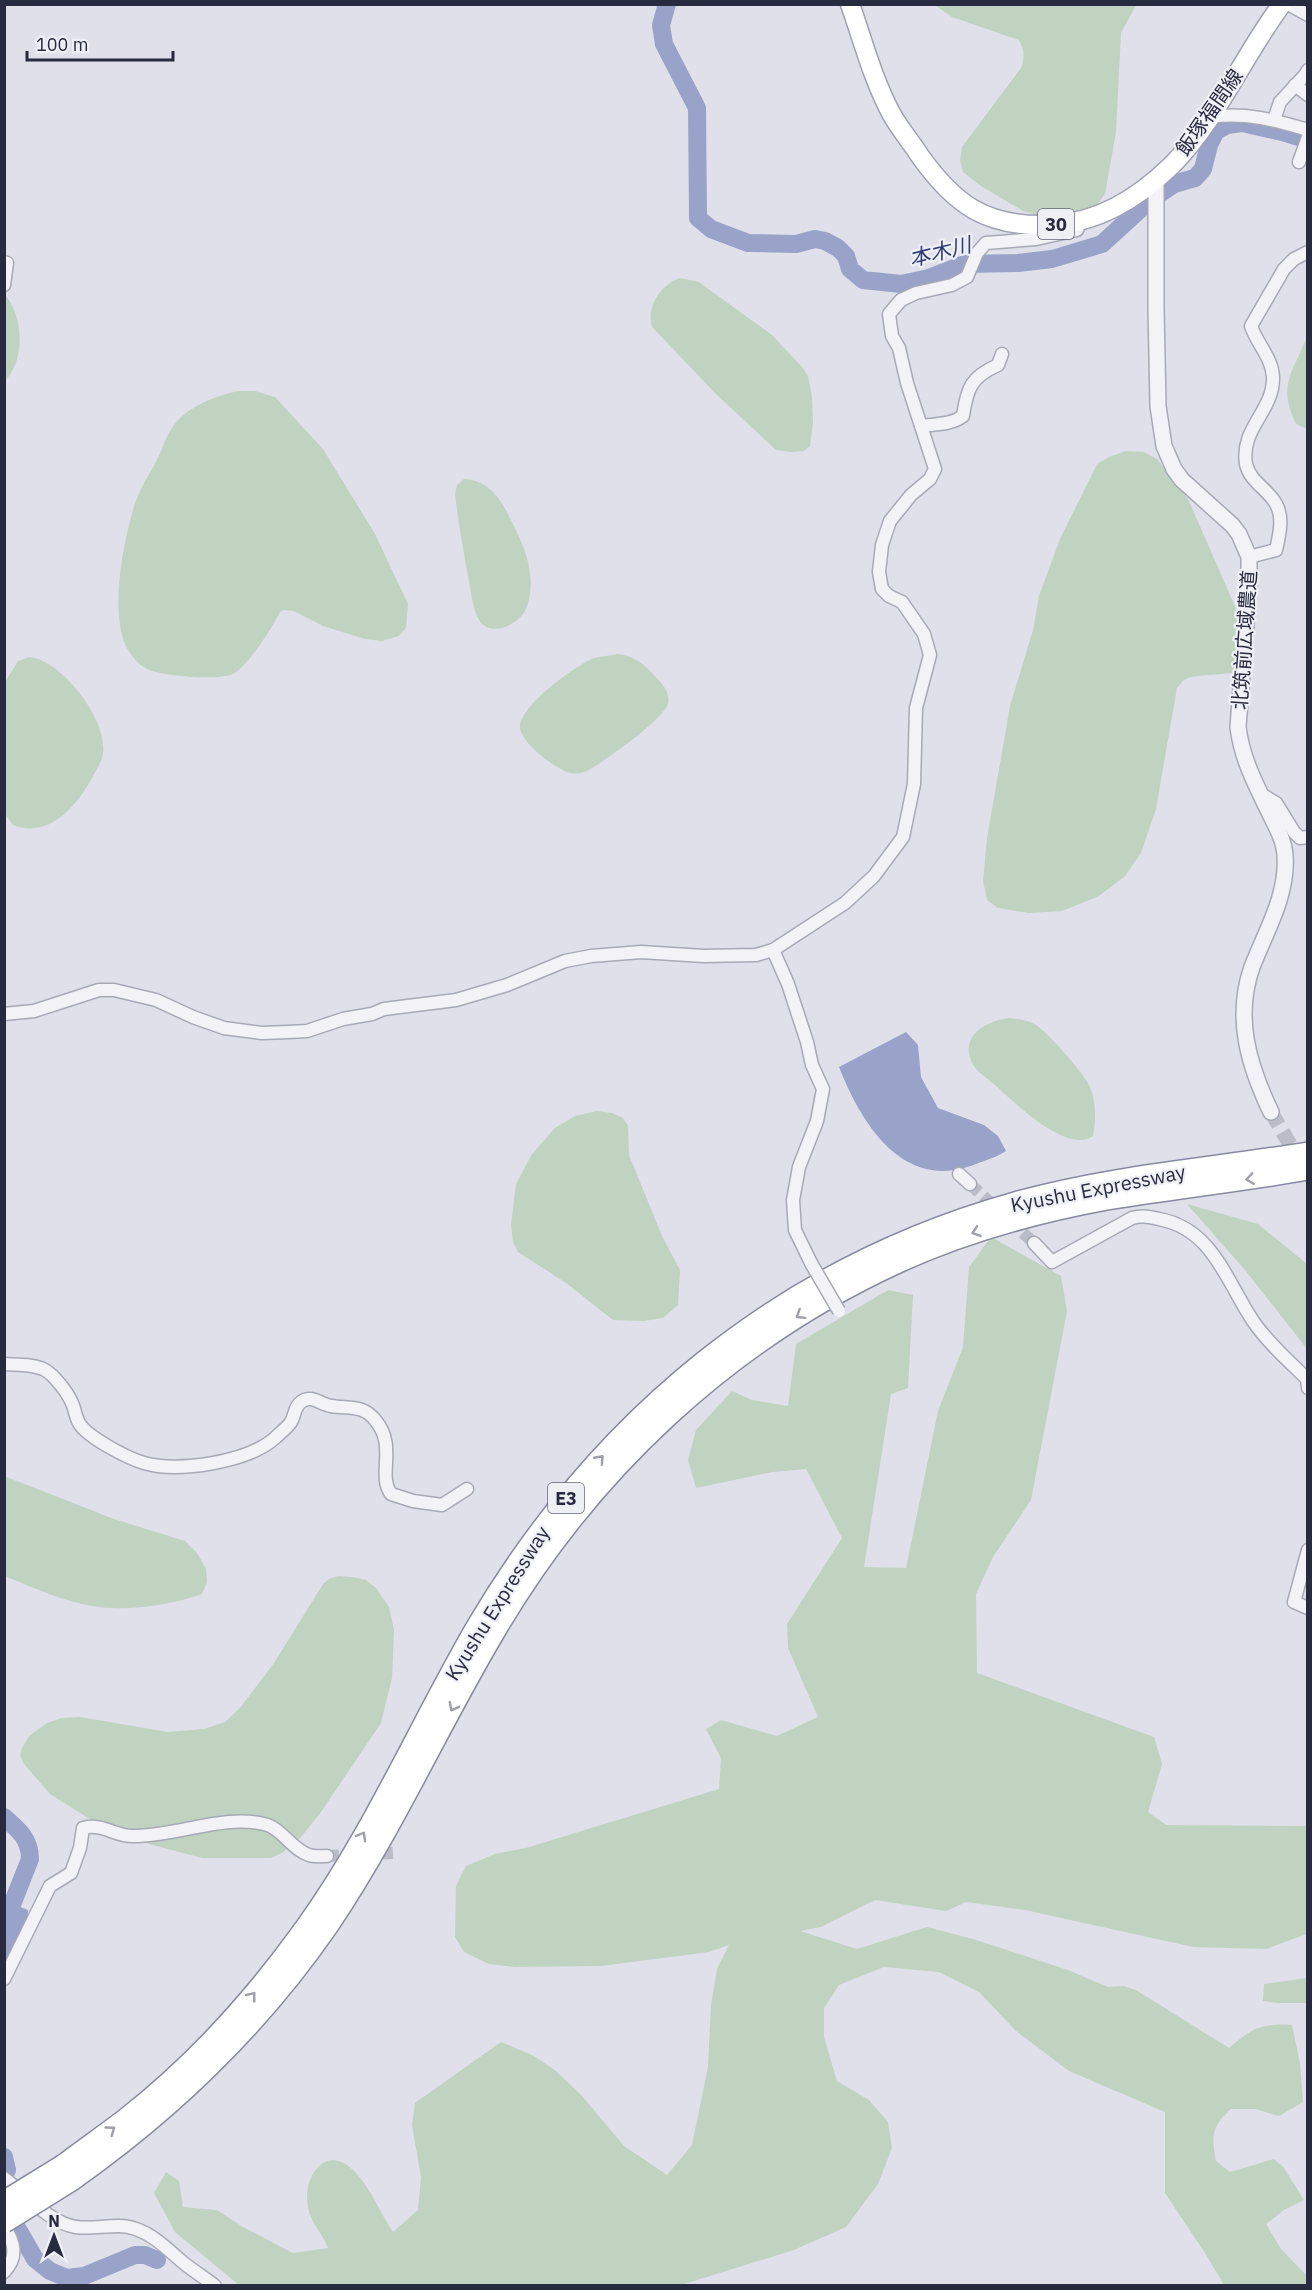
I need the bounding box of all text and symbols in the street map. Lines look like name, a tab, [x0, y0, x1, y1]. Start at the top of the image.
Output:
scale bar	[27, 24, 172, 62]
text: 100 m	[36, 33, 88, 56]
street label: 飯塚福間線	[1169, 63, 1249, 161]
road number: 30	[1038, 209, 1074, 239]
water label: 本木川	[906, 229, 976, 272]
street label: 北筑前広域農道	[1226, 569, 1262, 711]
street label: Kyushu Expressway	[1008, 1158, 1188, 1218]
one-way arrow	[1245, 1172, 1254, 1184]
one-way arrow	[972, 1225, 982, 1238]
one-way arrow	[796, 1307, 806, 1319]
one-way arrow	[593, 1455, 604, 1465]
road number: E3	[548, 1483, 584, 1513]
street label: Kyushu Expressway	[439, 1521, 555, 1685]
one-way arrow	[449, 1701, 460, 1711]
one-way arrow	[355, 1832, 367, 1842]
one-way arrow	[245, 1992, 256, 2003]
one-way arrow	[104, 2126, 115, 2137]
north arrow	[24, 2206, 84, 2266]
text: N	[48, 2211, 60, 2231]

